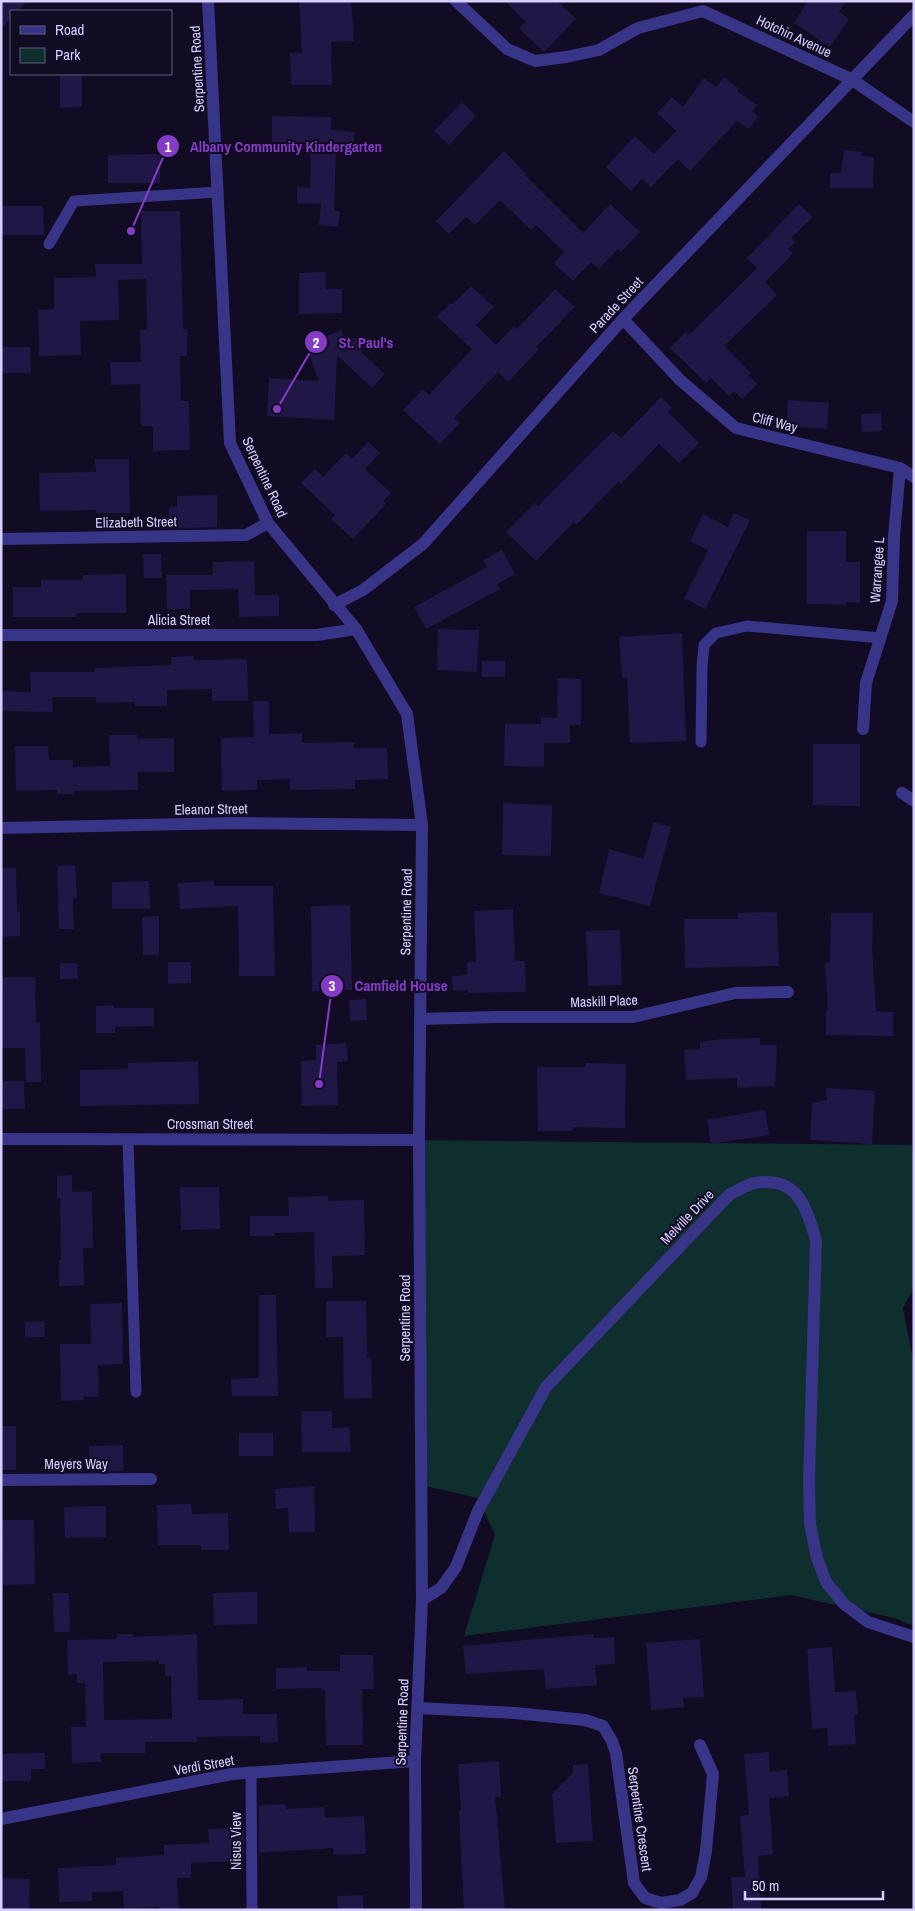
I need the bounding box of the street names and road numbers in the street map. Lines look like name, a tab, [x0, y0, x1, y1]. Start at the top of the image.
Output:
street label: Hotchin Avenue	[754, 11, 834, 61]
street label: Serpentine Road	[186, 25, 208, 113]
street label: Parade Street	[585, 273, 647, 337]
street label: Cliff Way	[751, 408, 800, 436]
street label: Serpentine Road	[238, 434, 292, 520]
street label: Elizabeth Street	[95, 512, 177, 532]
street label: Warrangee L	[866, 536, 888, 604]
street label: Alicia Street	[147, 611, 210, 629]
street label: Eleanor Street	[174, 799, 248, 819]
street label: Serpentine Road	[396, 868, 416, 956]
street label: Maskill Place	[570, 991, 638, 1011]
street label: Crossman Street	[167, 1115, 253, 1133]
street label: Melville Drive	[656, 1186, 718, 1248]
street label: Serpentine Road	[396, 1275, 414, 1361]
street label: Meyers Way	[44, 1455, 108, 1473]
street label: Serpentine Road	[391, 1678, 413, 1766]
street label: Verdi Street	[173, 1751, 235, 1779]
street label: Serpentine Crescent	[624, 1766, 656, 1872]
street label: Nisus View	[227, 1811, 245, 1870]

